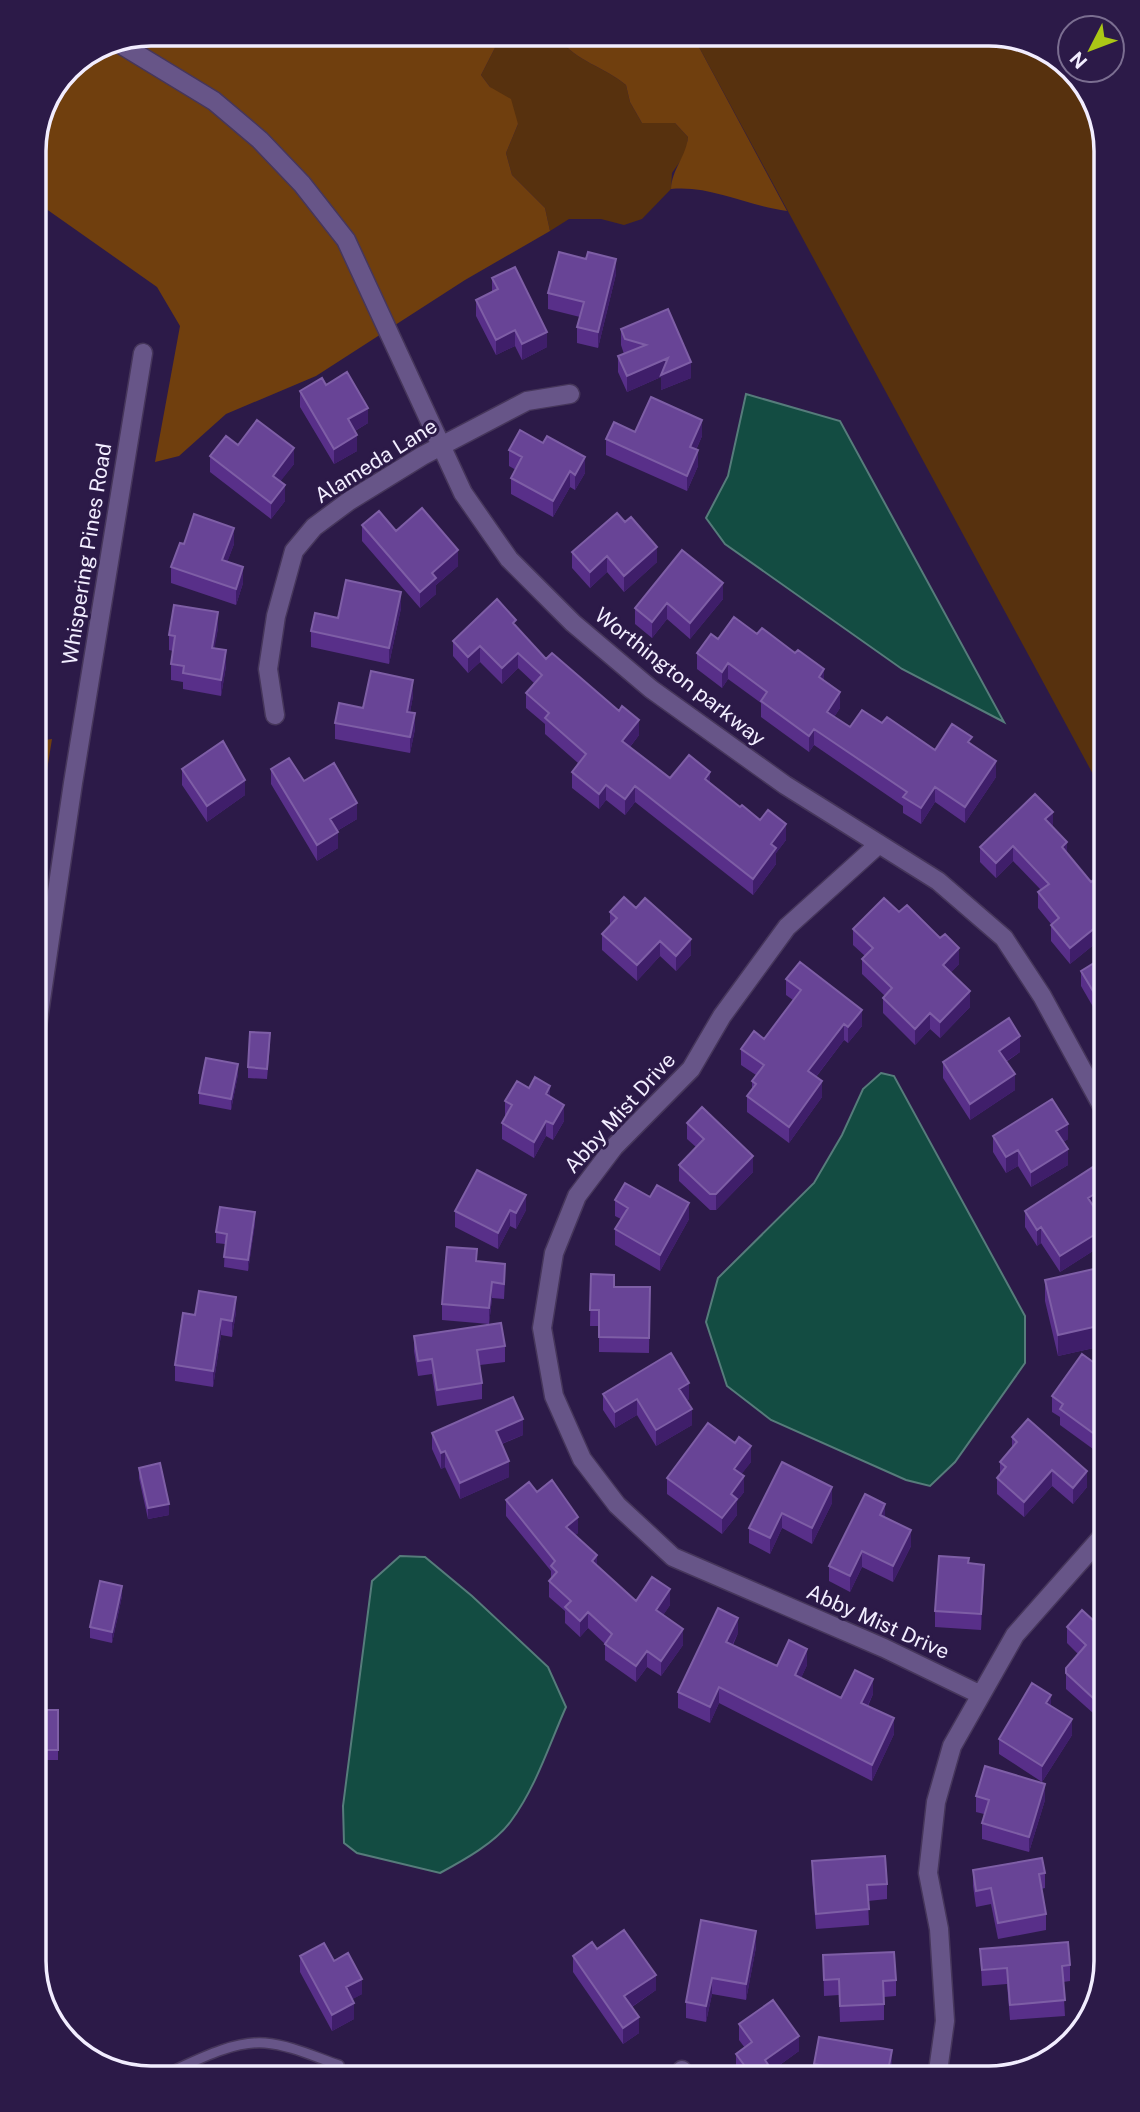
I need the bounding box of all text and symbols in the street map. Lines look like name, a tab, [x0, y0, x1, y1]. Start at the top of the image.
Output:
north arrow	[1056, 14, 1126, 84]
text: N	[1065, 47, 1092, 73]
street label: Alameda Lane	[310, 413, 442, 508]
street label: Whispering Pines Road	[57, 441, 116, 667]
street label: Worthington parkway	[590, 602, 771, 751]
street label: Abby Mist Drive	[559, 1047, 680, 1178]
street label: Abby Mist Drive	[803, 1579, 954, 1664]

